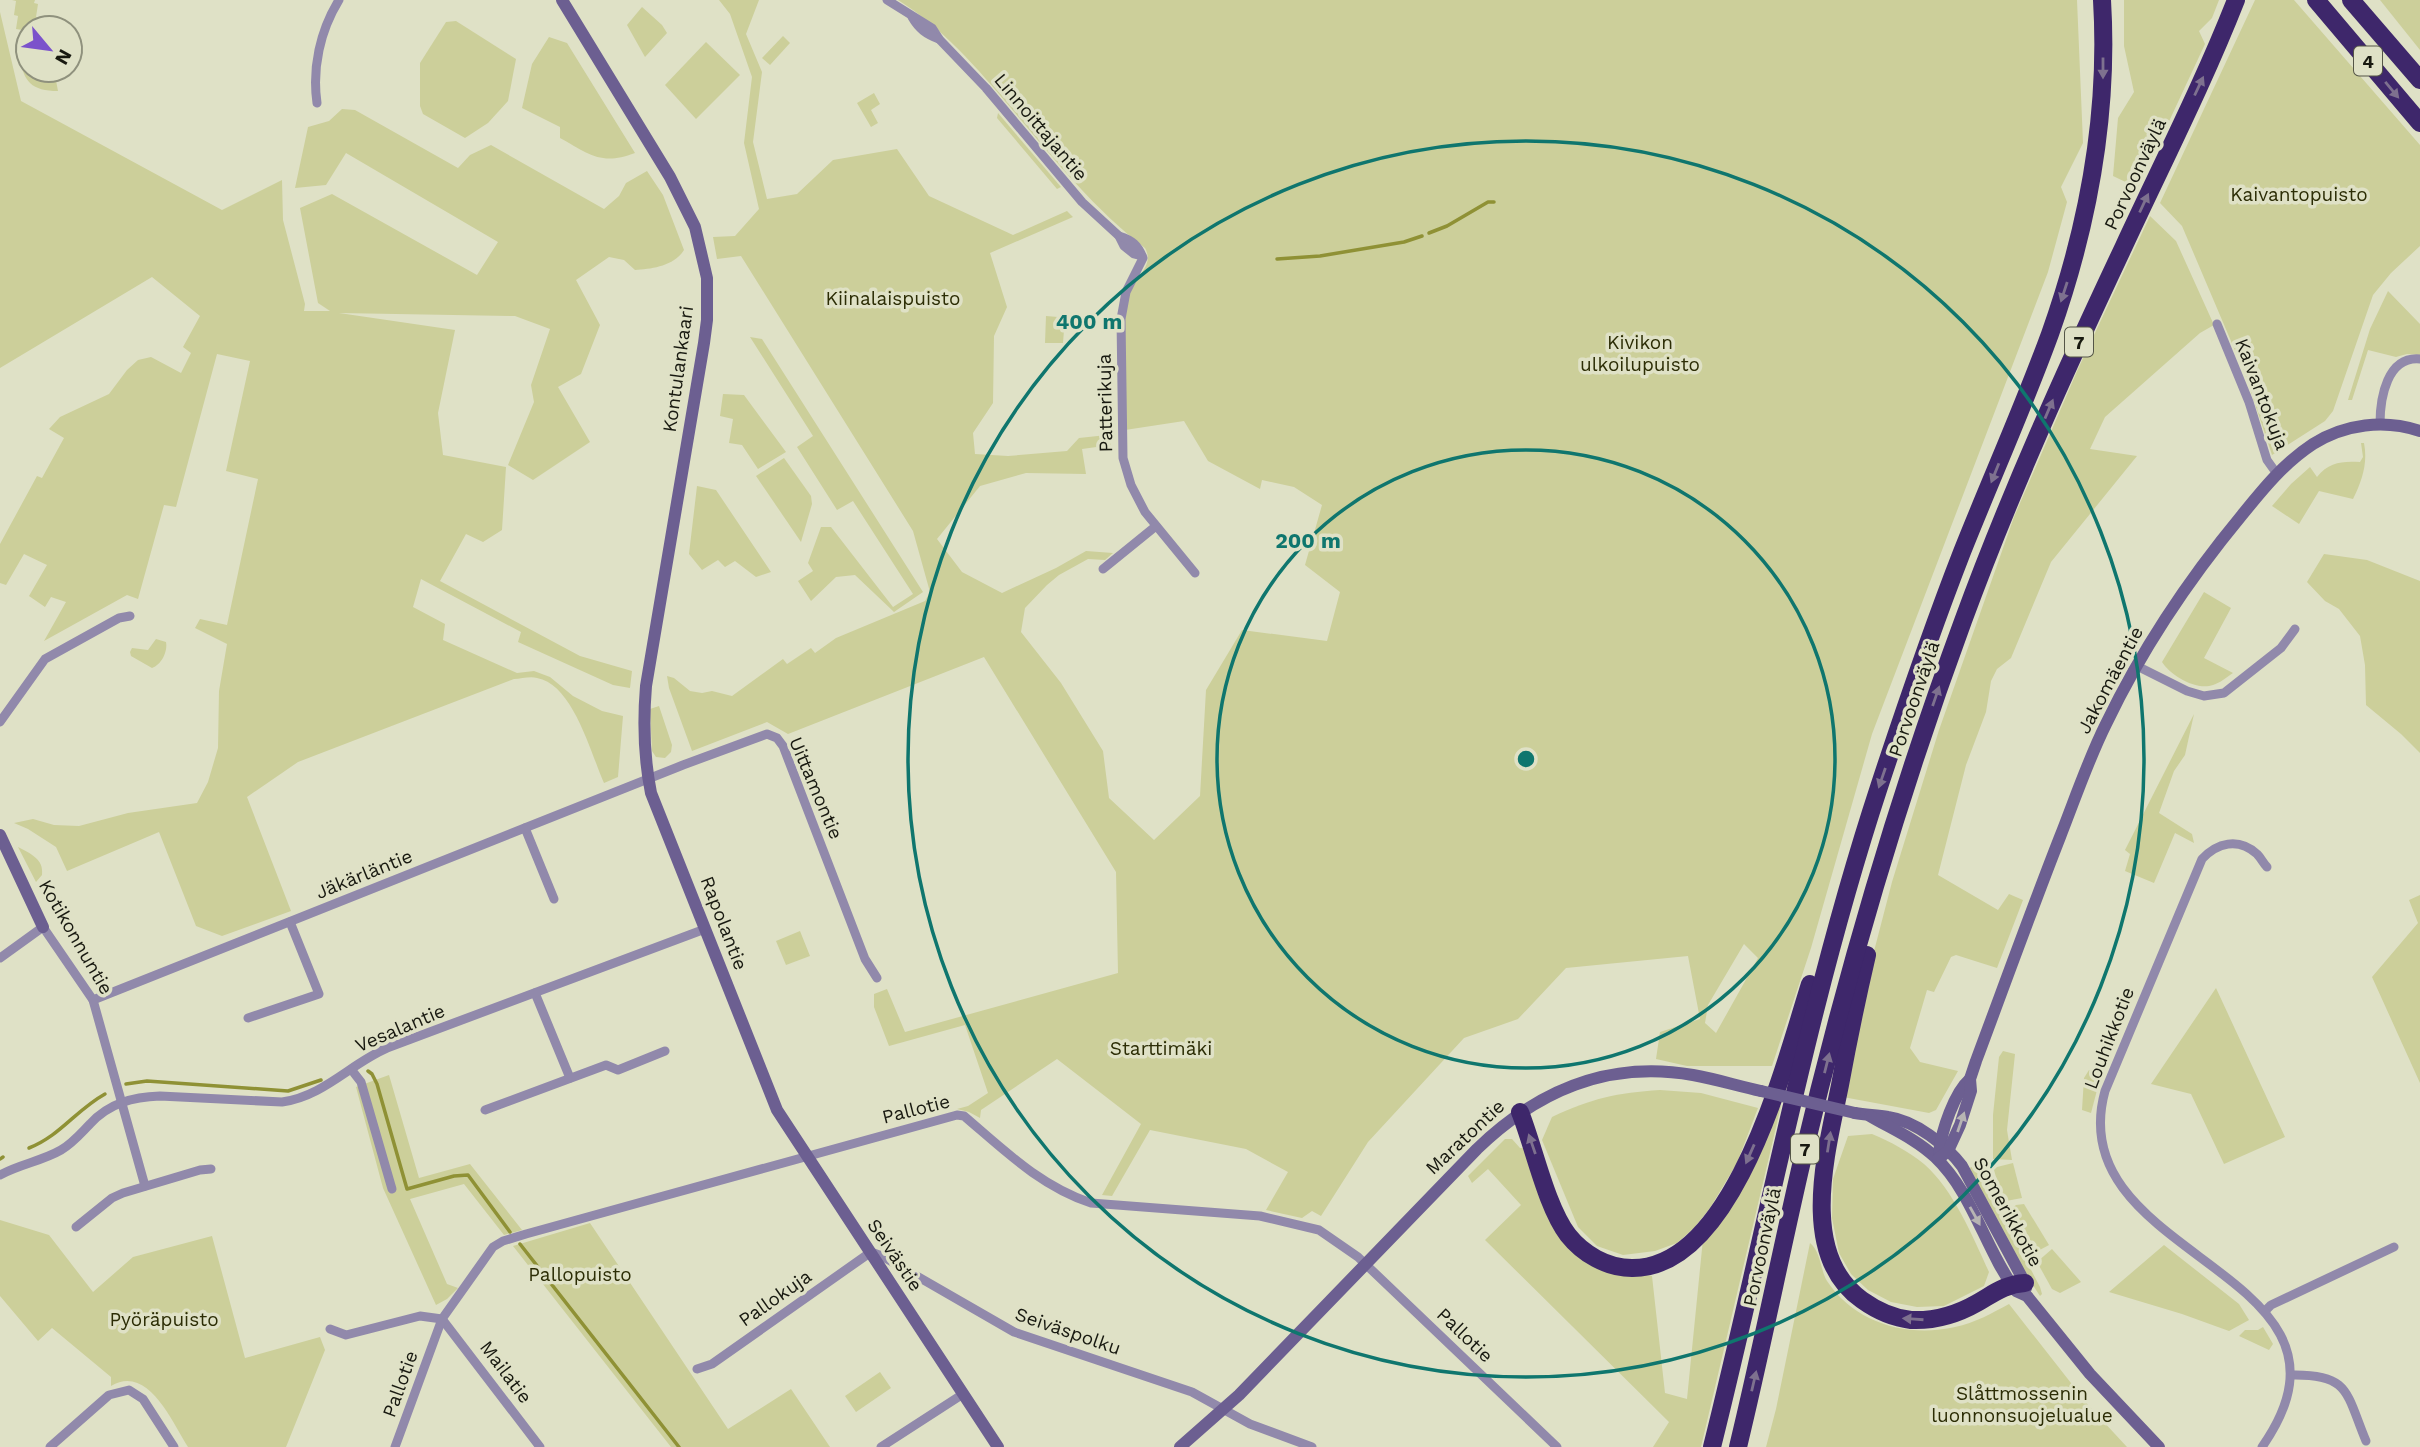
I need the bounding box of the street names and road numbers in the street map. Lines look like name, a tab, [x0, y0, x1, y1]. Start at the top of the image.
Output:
road number: 4	[2354, 46, 2382, 76]
street label: Linnoittajantie	[989, 69, 1093, 185]
street label: Porvoonväylä	[2099, 114, 2171, 234]
street label: Kontulankaari	[658, 304, 698, 434]
road number: 7	[2065, 328, 2093, 356]
street label: Kaivantokuja	[2230, 335, 2294, 453]
street label: Patterikuja	[1093, 353, 1117, 453]
street label: Jakomäentie	[2072, 622, 2148, 738]
street label: Porvoonväylä	[1883, 638, 1945, 760]
street label: Uittamontie	[784, 733, 848, 843]
street label: Jäkärläntie	[312, 844, 416, 904]
street label: Rapolantie	[696, 873, 752, 973]
street label: Kotikonnuntie	[34, 876, 118, 998]
street label: Louhikkotie	[2079, 984, 2139, 1092]
street label: Vesalantie	[352, 999, 448, 1057]
street label: Pallotie	[880, 1089, 952, 1129]
street label: Maratontie	[1421, 1095, 1509, 1179]
road number: 7	[1791, 1134, 1819, 1164]
street label: Somerikkotie	[1968, 1153, 2048, 1271]
street label: Porvoonväylä	[1738, 1185, 1786, 1309]
street label: Seivästie	[862, 1214, 928, 1296]
street label: Pallokuja	[734, 1264, 816, 1331]
street label: Seiväspolku	[1012, 1302, 1124, 1360]
street label: Pallotie	[1432, 1303, 1498, 1367]
street label: Mailatie	[475, 1336, 537, 1408]
street label: Pallotie	[377, 1348, 423, 1420]

